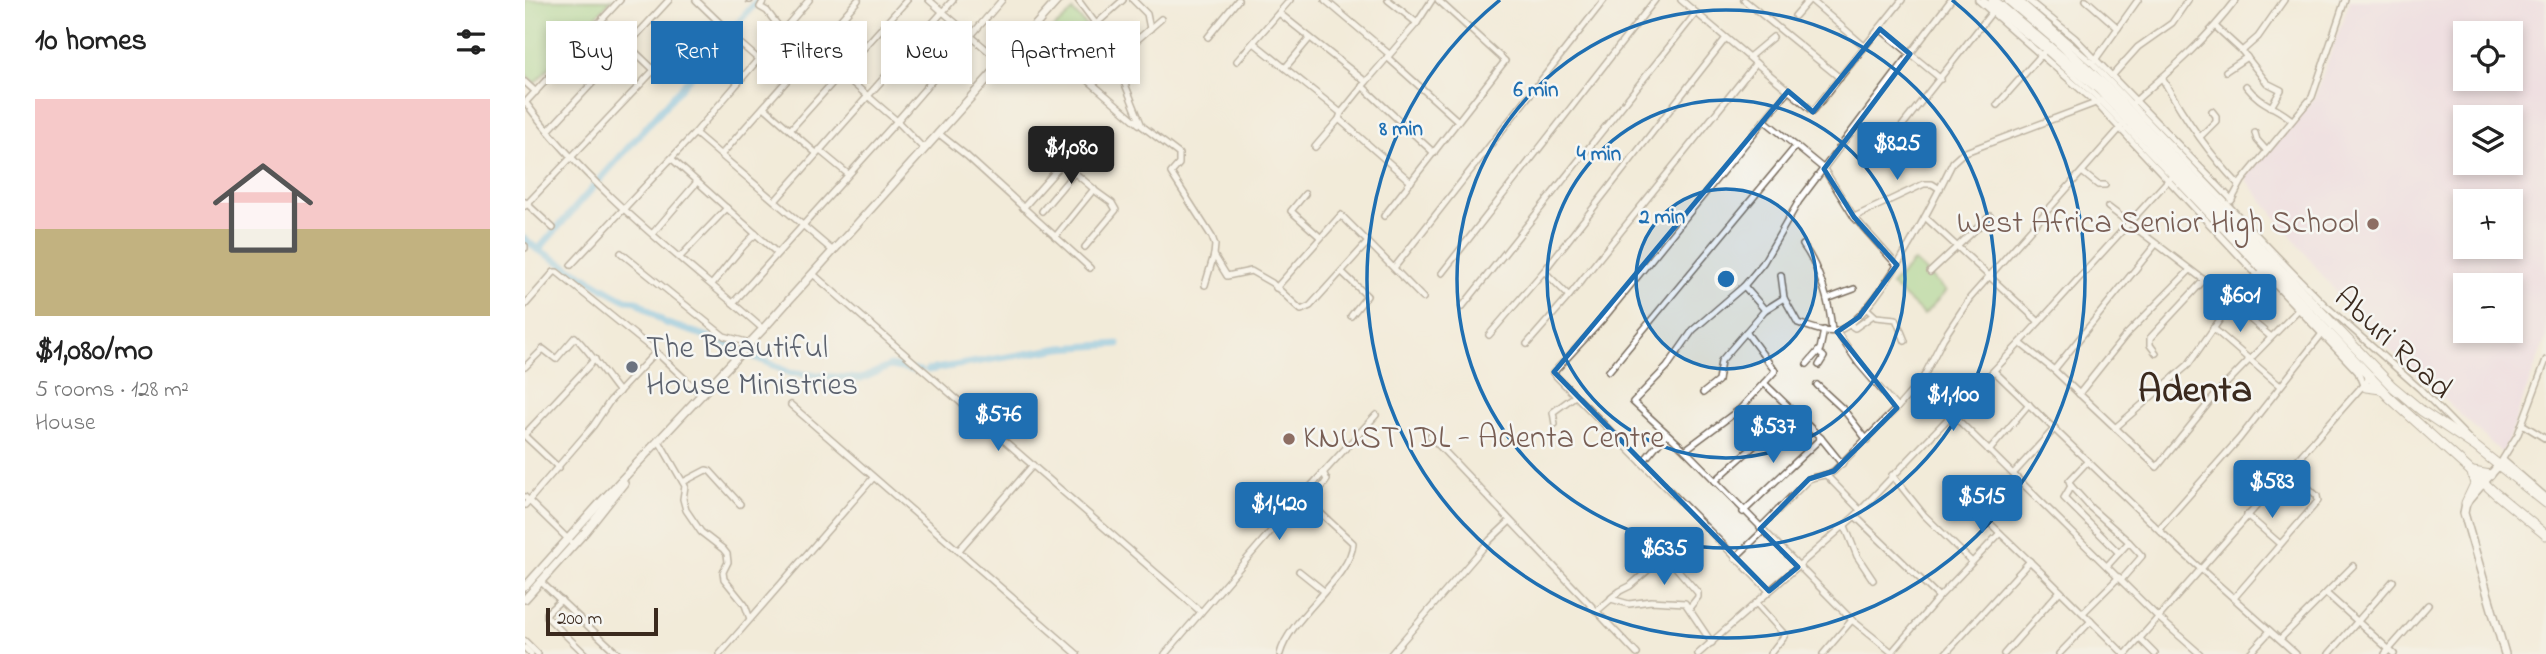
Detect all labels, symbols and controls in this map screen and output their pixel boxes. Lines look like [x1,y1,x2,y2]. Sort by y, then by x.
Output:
text: 10 homes [35,20,147,64]
chip: Buy [546,21,637,84]
chip: Rent [651,21,743,84]
chip: Filters [757,21,867,84]
chip: New [881,21,972,84]
chip: Apartment [986,21,1140,84]
map controls [2453,21,2523,343]
button: locate [2453,21,2523,91]
icon: filters [452,23,490,61]
text: 6 min [1514,76,1558,106]
button: layers [2453,105,2523,175]
text: 8 min [1378,115,1423,145]
pin: $825 [1856,122,1938,182]
pin: $1,080 [1014,127,1128,186]
text: $825 [1873,128,1921,161]
text: $1,080 [1044,132,1098,165]
text: 4 min [1577,140,1621,170]
icon: home [200,145,326,271]
button: + [2453,189,2523,259]
place label: West Africa Senior High School [1957,201,2359,248]
text: 2 min [1638,203,1685,233]
marker: West Africa Senior High School [2365,216,2381,232]
centre of rings [1714,267,1738,291]
button: − [2453,273,2523,343]
pin: $601 [2199,274,2281,334]
street label: Aburi Road [2322,276,2462,412]
text: $601 [2219,280,2261,313]
place label: The Beautiful House Ministries [646,326,858,410]
text: $1,080/mo [35,330,153,374]
marker: The Beautiful House Ministries [624,359,640,375]
district label: Adenta [2138,364,2252,420]
text: 5 rooms · 128 m² [35,374,189,407]
pin: $1,100 [1896,374,2010,433]
text: $1,100 [1927,379,1979,412]
pin: $576 [957,393,1039,453]
text: $576 [975,399,1021,432]
pin: $537 [1732,406,1814,465]
text: House [35,407,95,440]
text: $537 [1750,411,1796,444]
place label: KNUST IDL - Adenta Centre [1303,416,1665,463]
marker: KNUST IDL - Adenta Centre [1281,431,1297,447]
pin: $583 [2231,461,2313,520]
text: $583 [2249,466,2295,499]
pin: $515 [1941,476,2023,535]
text: $515 [1958,481,2006,514]
pin: $1,420 [1222,482,1336,542]
text: $1,420 [1251,488,1307,521]
pin: $635 [1623,528,1705,587]
text: $635 [1641,533,1687,566]
scale bar [546,605,658,637]
text: 200 m [557,606,602,633]

